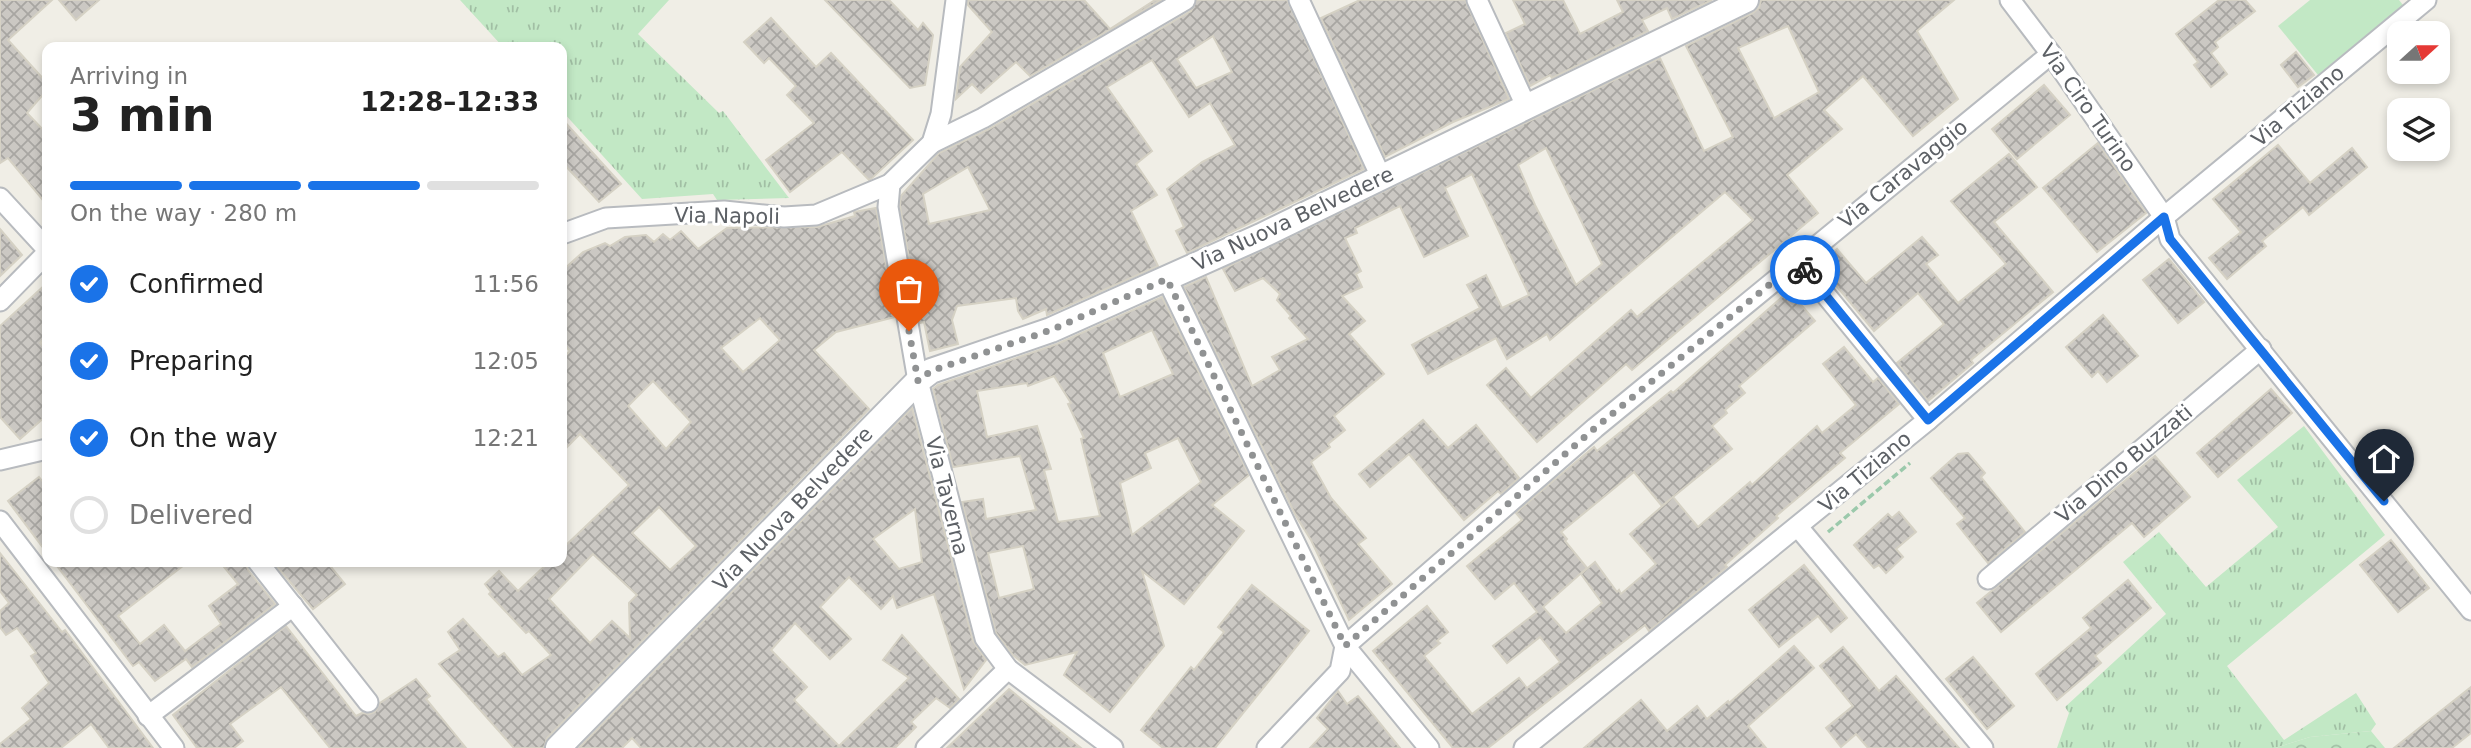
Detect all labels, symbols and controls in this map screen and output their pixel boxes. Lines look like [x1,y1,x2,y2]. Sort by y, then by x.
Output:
north arrow [2387,21,2450,84]
map controls [2387,21,2450,161]
street label: Via Ciro Turino [2035,39,2141,177]
street label: Via Tiziano [2247,60,2349,152]
text: Arriving in [70,63,188,89]
text: 12:28–12:33 [360,87,539,117]
text: 3 min [70,88,214,142]
button: layers [2387,98,2450,161]
street label: Via Caravaggio [1834,115,1972,233]
street label: Via Nuova Belvedere [1189,162,1397,276]
text: On the way · 280 m [70,200,297,226]
street label: Via Napoli [674,203,780,229]
courier [1770,235,1840,305]
icon: bike [1786,251,1824,289]
pin [879,259,939,331]
icon: check [70,265,108,303]
text: Confirmed [129,269,264,299]
icon: bag [890,270,928,308]
text: 11:56 [473,271,539,297]
icon: check [70,342,108,380]
text: Preparing [129,346,254,376]
text: 12:05 [473,348,539,374]
street label: Via Dino Buzzati [2051,400,2197,528]
icon: check [70,419,108,457]
street label: Via Nuova Belvedere [708,422,878,596]
text: On the way [129,423,278,453]
text: 12:21 [473,425,539,451]
street label: Via Tiziano [1814,426,1916,518]
pin [2354,429,2414,501]
street label: Via Taverna [921,434,973,558]
icon: home [2365,440,2403,478]
text: Delivered [129,500,253,530]

